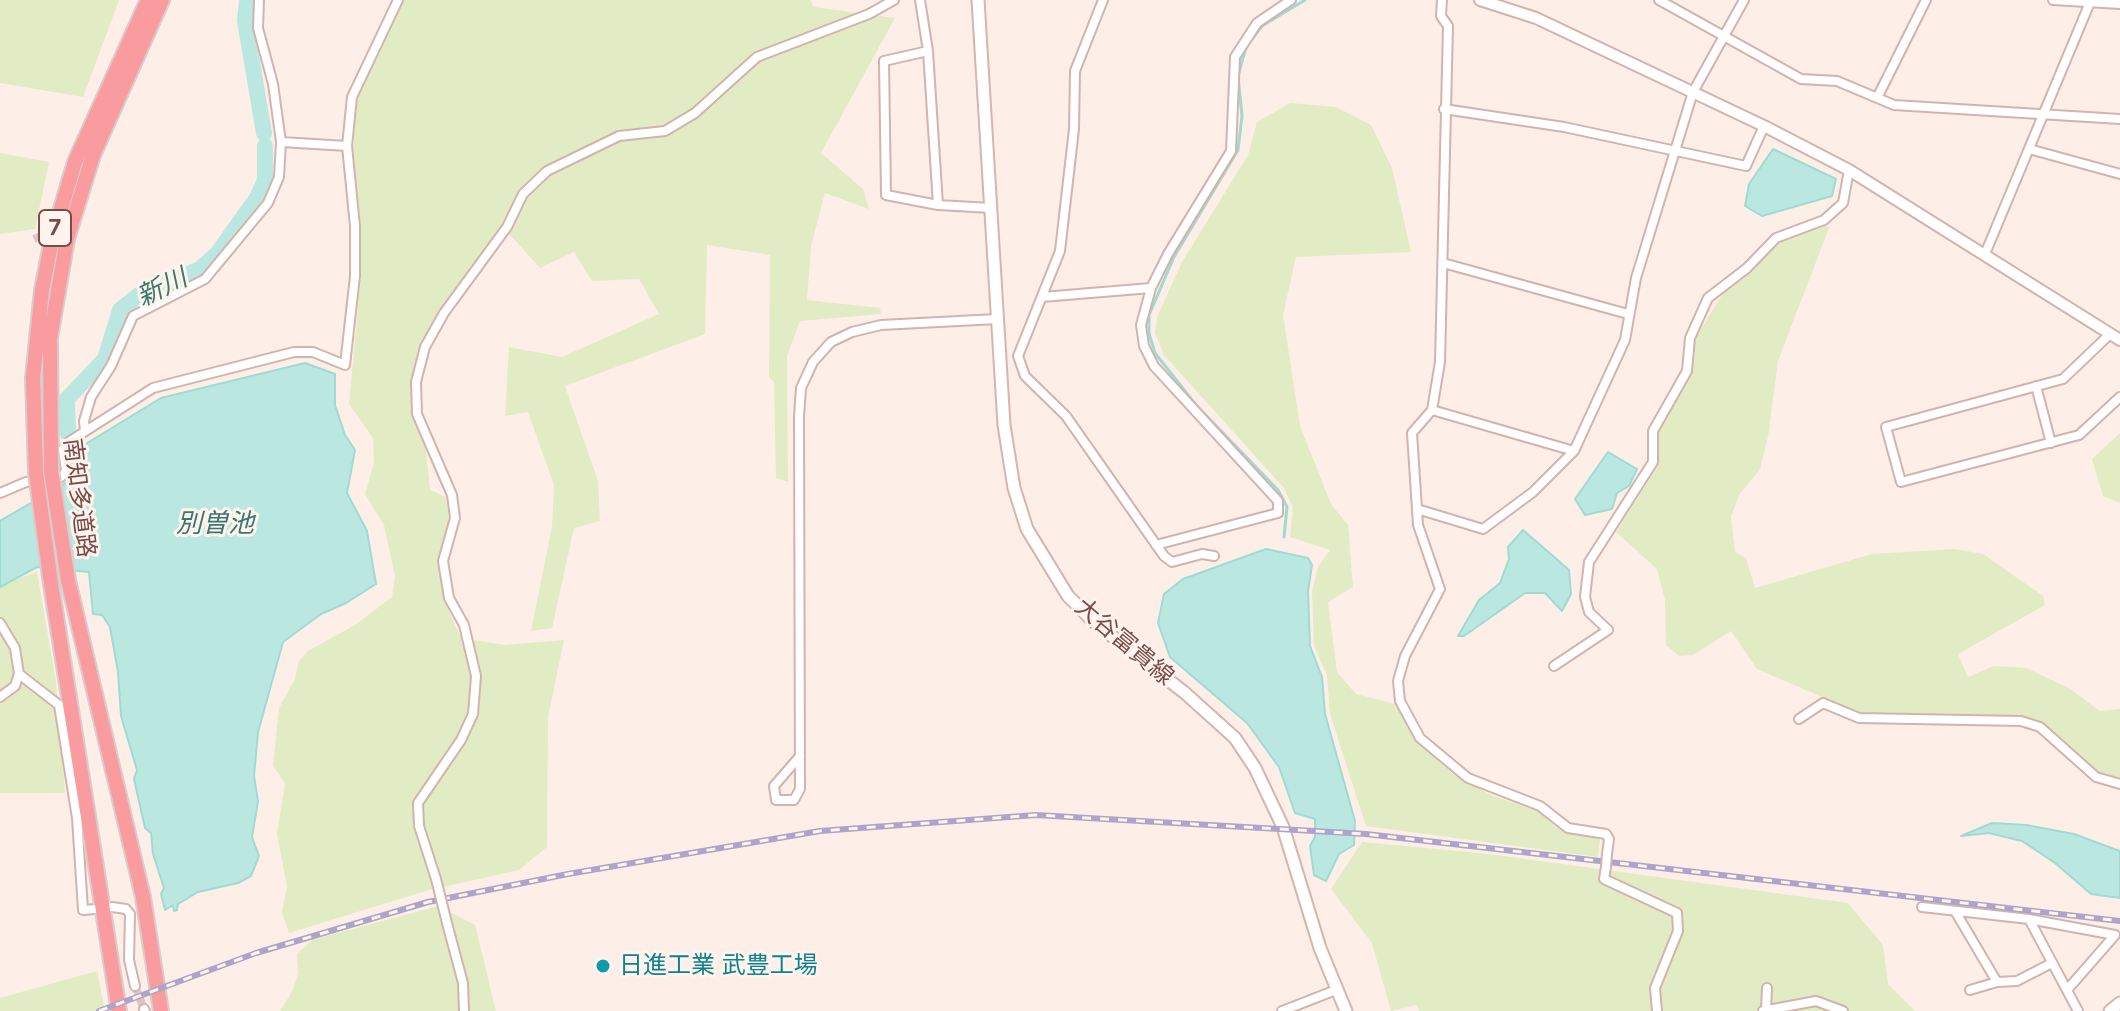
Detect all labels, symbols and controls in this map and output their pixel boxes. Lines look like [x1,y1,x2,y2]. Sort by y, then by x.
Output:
road number: 7 [39,210,71,246]
water label: 新川 [132,263,192,313]
street label: 南知多道路 [57,437,101,559]
water label: 別曽池 [176,508,254,540]
street label: 大谷富貴線 [1069,592,1179,692]
place label: 日進工業 武豊工場 [619,952,818,980]
marker: 日進工業 武豊工場 [594,957,612,975]

